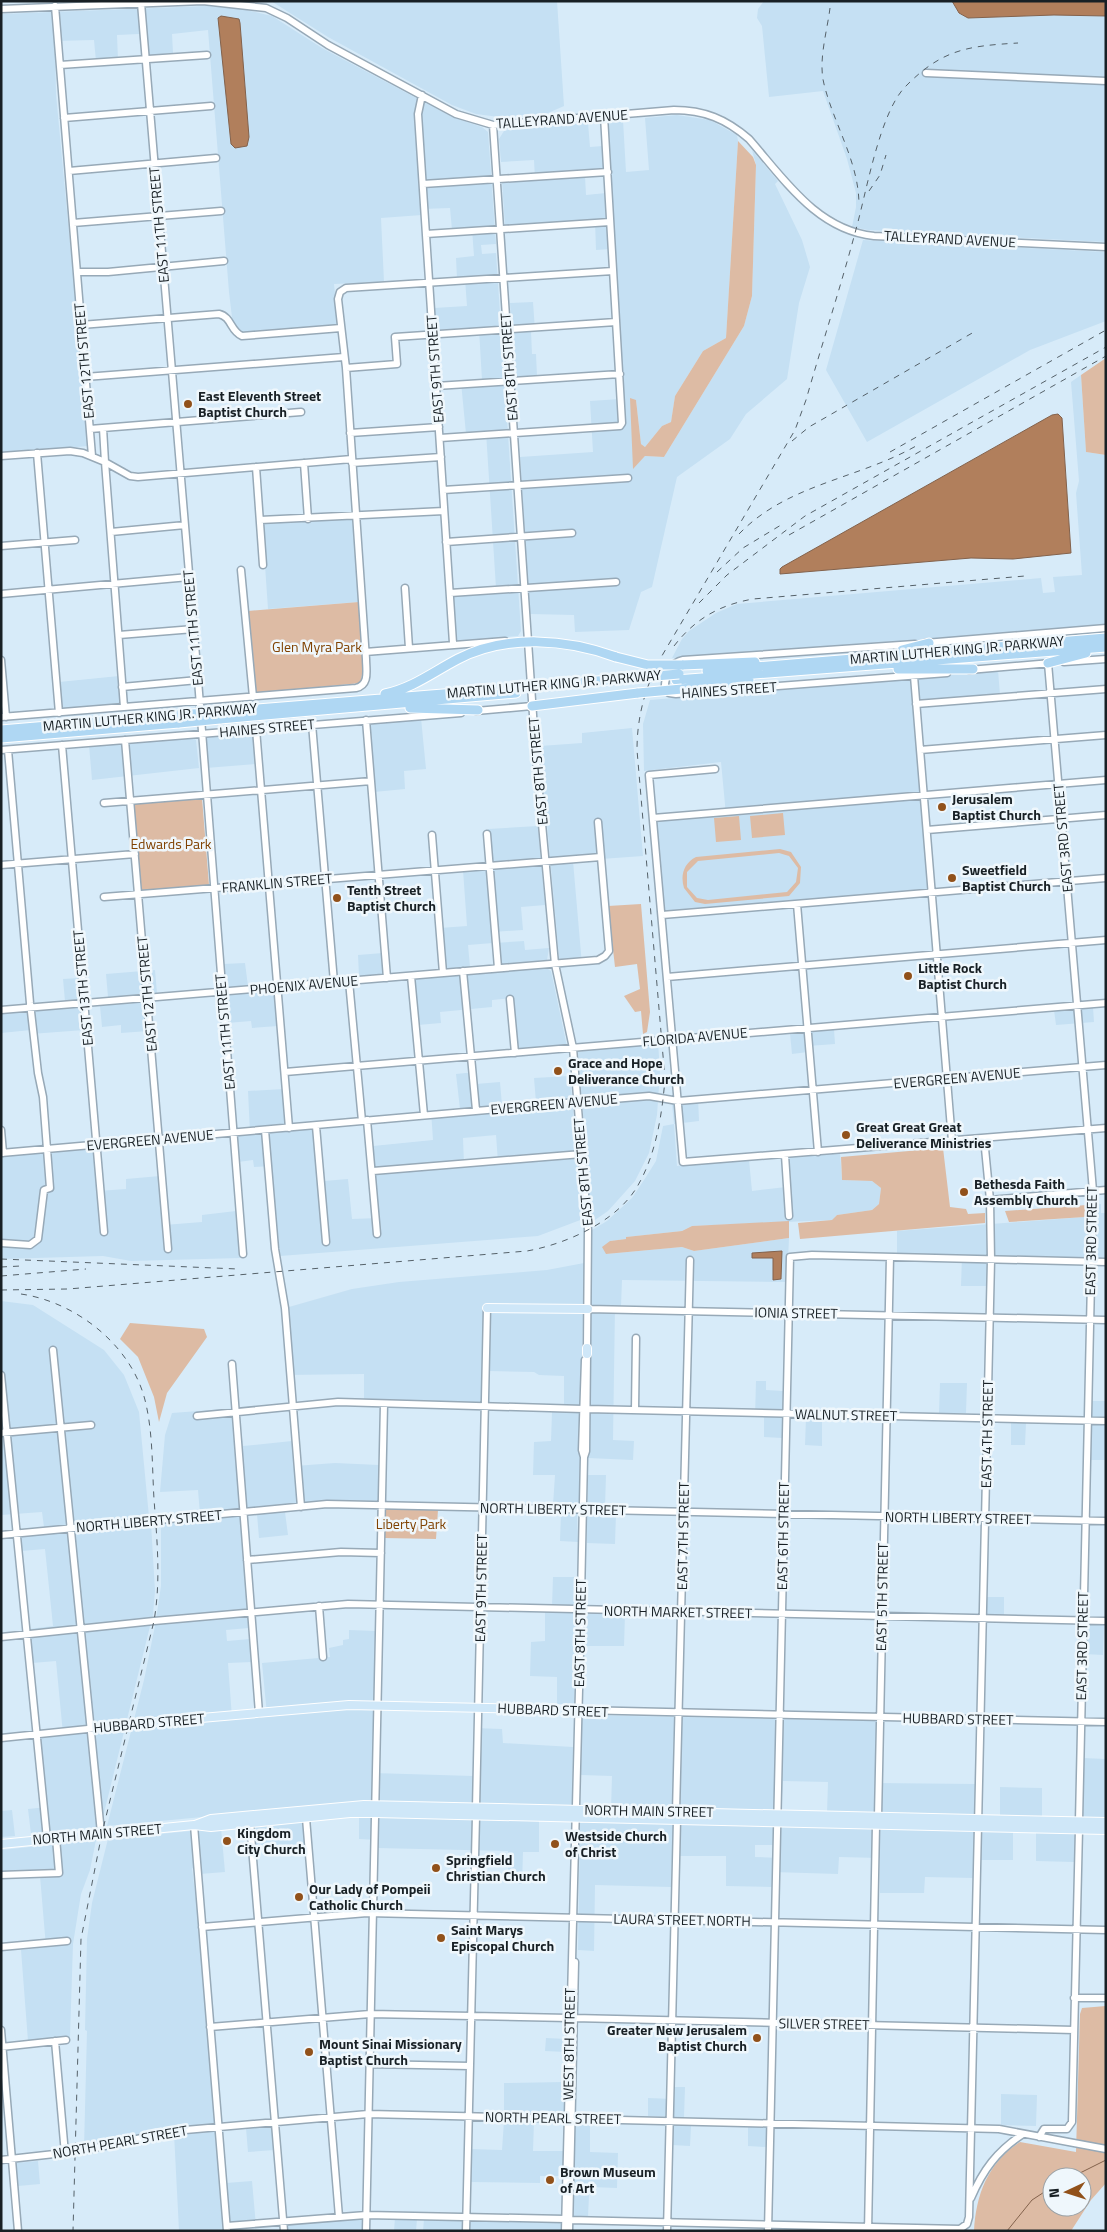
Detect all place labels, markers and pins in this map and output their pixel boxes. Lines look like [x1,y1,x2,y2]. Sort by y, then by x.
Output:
place label: East Eleventh Street Baptist Church [198,385,321,422]
marker: East Eleventh Street Baptist Church [182,398,194,410]
place label: Jerusalem Baptist Church [952,788,1041,825]
marker: Jerusalem Baptist Church [936,801,948,813]
place label: Sweetfield Baptist Church [962,859,1051,896]
marker: Sweetfield Baptist Church [946,872,958,884]
place label: Tenth Street Baptist Church [347,879,436,916]
marker: Tenth Street Baptist Church [331,892,343,904]
place label: Little Rock Baptist Church [918,957,1007,994]
marker: Little Rock Baptist Church [902,970,914,982]
place label: Grace and Hope Deliverance Church [568,1052,684,1089]
marker: Grace and Hope Deliverance Church [552,1065,564,1077]
place label: Great Great Great Deliverance Ministries [856,1116,992,1153]
marker: Great Great Great Deliverance Ministries [840,1129,852,1141]
place label: Bethesda Faith Assembly Church [974,1173,1078,1210]
marker: Bethesda Faith Assembly Church [958,1186,970,1198]
place label: Kingdom City Church [237,1822,306,1859]
place label: Westside Church of Christ [565,1825,667,1862]
marker: Kingdom City Church [221,1835,233,1847]
marker: Westside Church of Christ [549,1838,561,1850]
place label: Springfield Christian Church [446,1849,546,1886]
marker: Springfield Christian Church [430,1862,442,1874]
place label: Our Lady of Pompeii Catholic Church [309,1878,431,1915]
marker: Our Lady of Pompeii Catholic Church [293,1891,305,1903]
place label: Saint Marys Episcopal Church [451,1919,554,1956]
marker: Saint Marys Episcopal Church [435,1932,447,1944]
place label: Greater New Jerusalem Baptist Church [607,2019,747,2056]
marker: Greater New Jerusalem Baptist Church [751,2032,763,2044]
place label: Mount Sinai Missionary Baptist Church [319,2033,462,2070]
marker: Mount Sinai Missionary Baptist Church [303,2046,315,2058]
place label: Brown Museum of Art [560,2161,656,2198]
marker: Brown Museum of Art [544,2174,556,2186]

